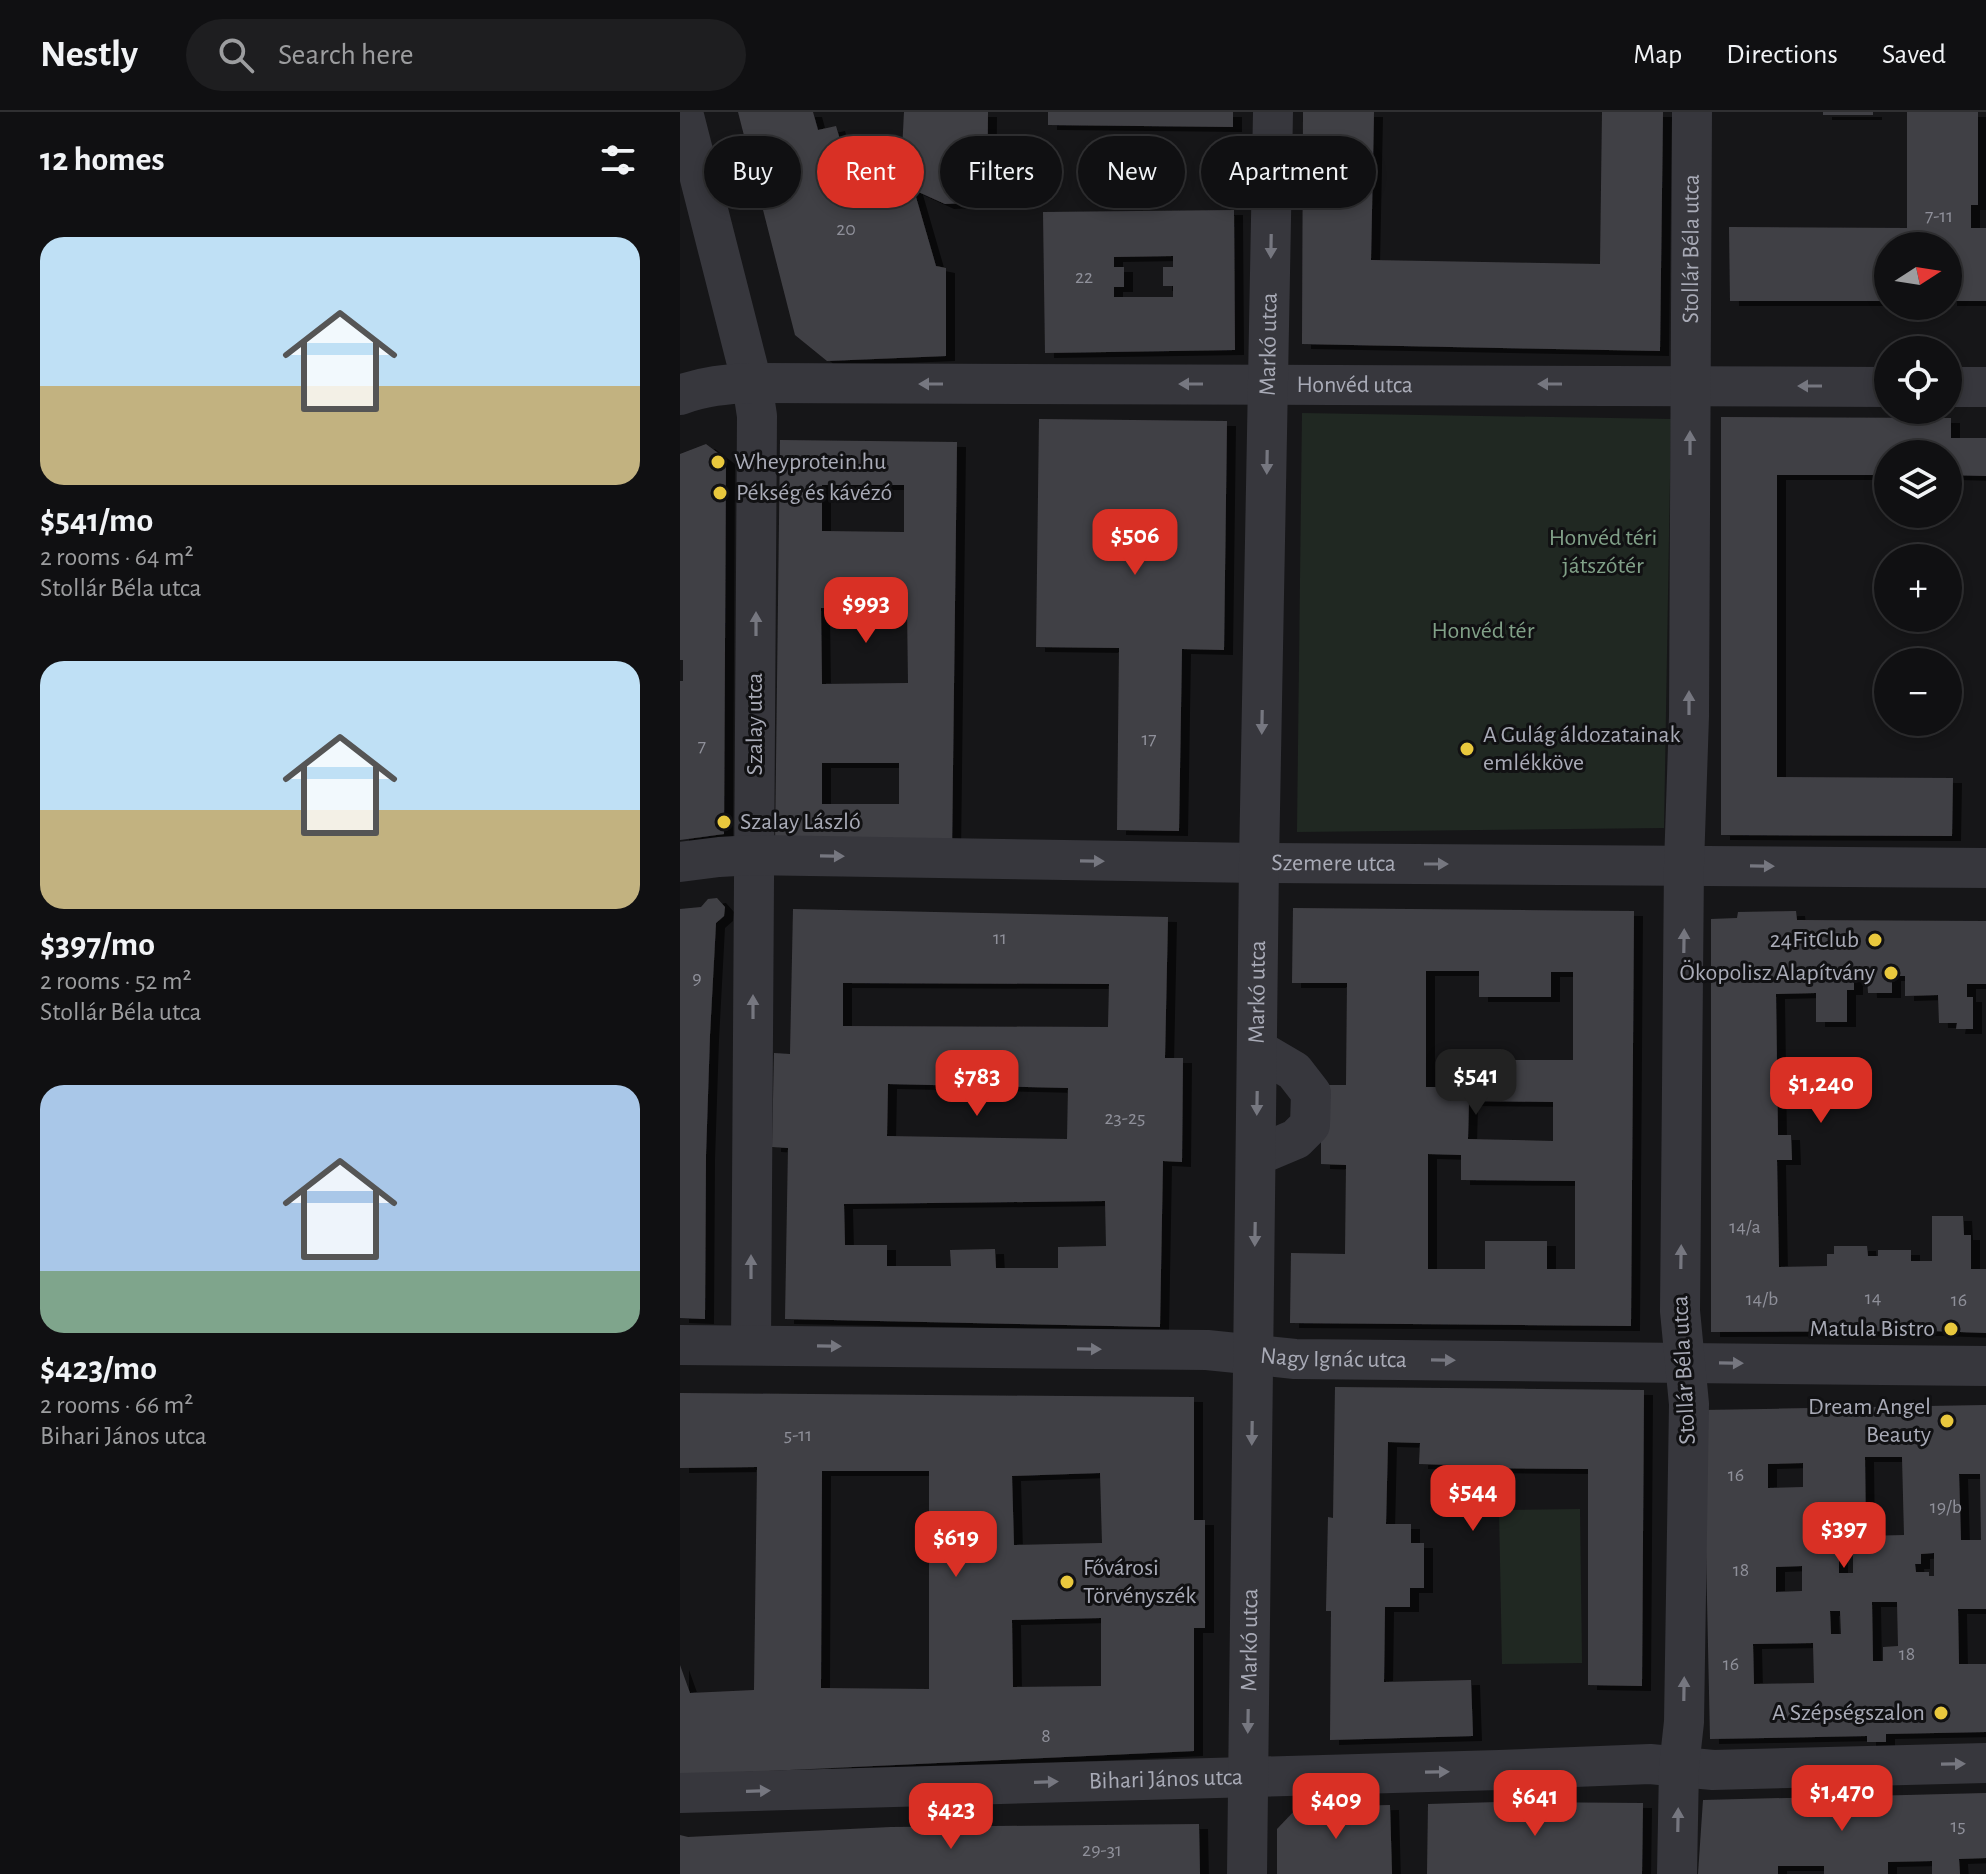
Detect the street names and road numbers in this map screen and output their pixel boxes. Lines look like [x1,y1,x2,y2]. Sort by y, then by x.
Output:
street label: Stollár Béla utca [1679,174,1704,324]
street label: Markó utca [1256,292,1282,396]
street label: Honvéd utca [1296,373,1413,397]
street label: Szalay utca [743,673,767,775]
street label: Szemere utca [1271,851,1396,876]
street label: Markó utca [1245,940,1270,1044]
street label: Stollár Béla utca [1668,1295,1700,1445]
street label: Nagy Ignác utca [1259,1344,1407,1372]
street label: Markó utca [1237,1588,1262,1692]
street label: Bihari János utca [1088,1765,1243,1794]

